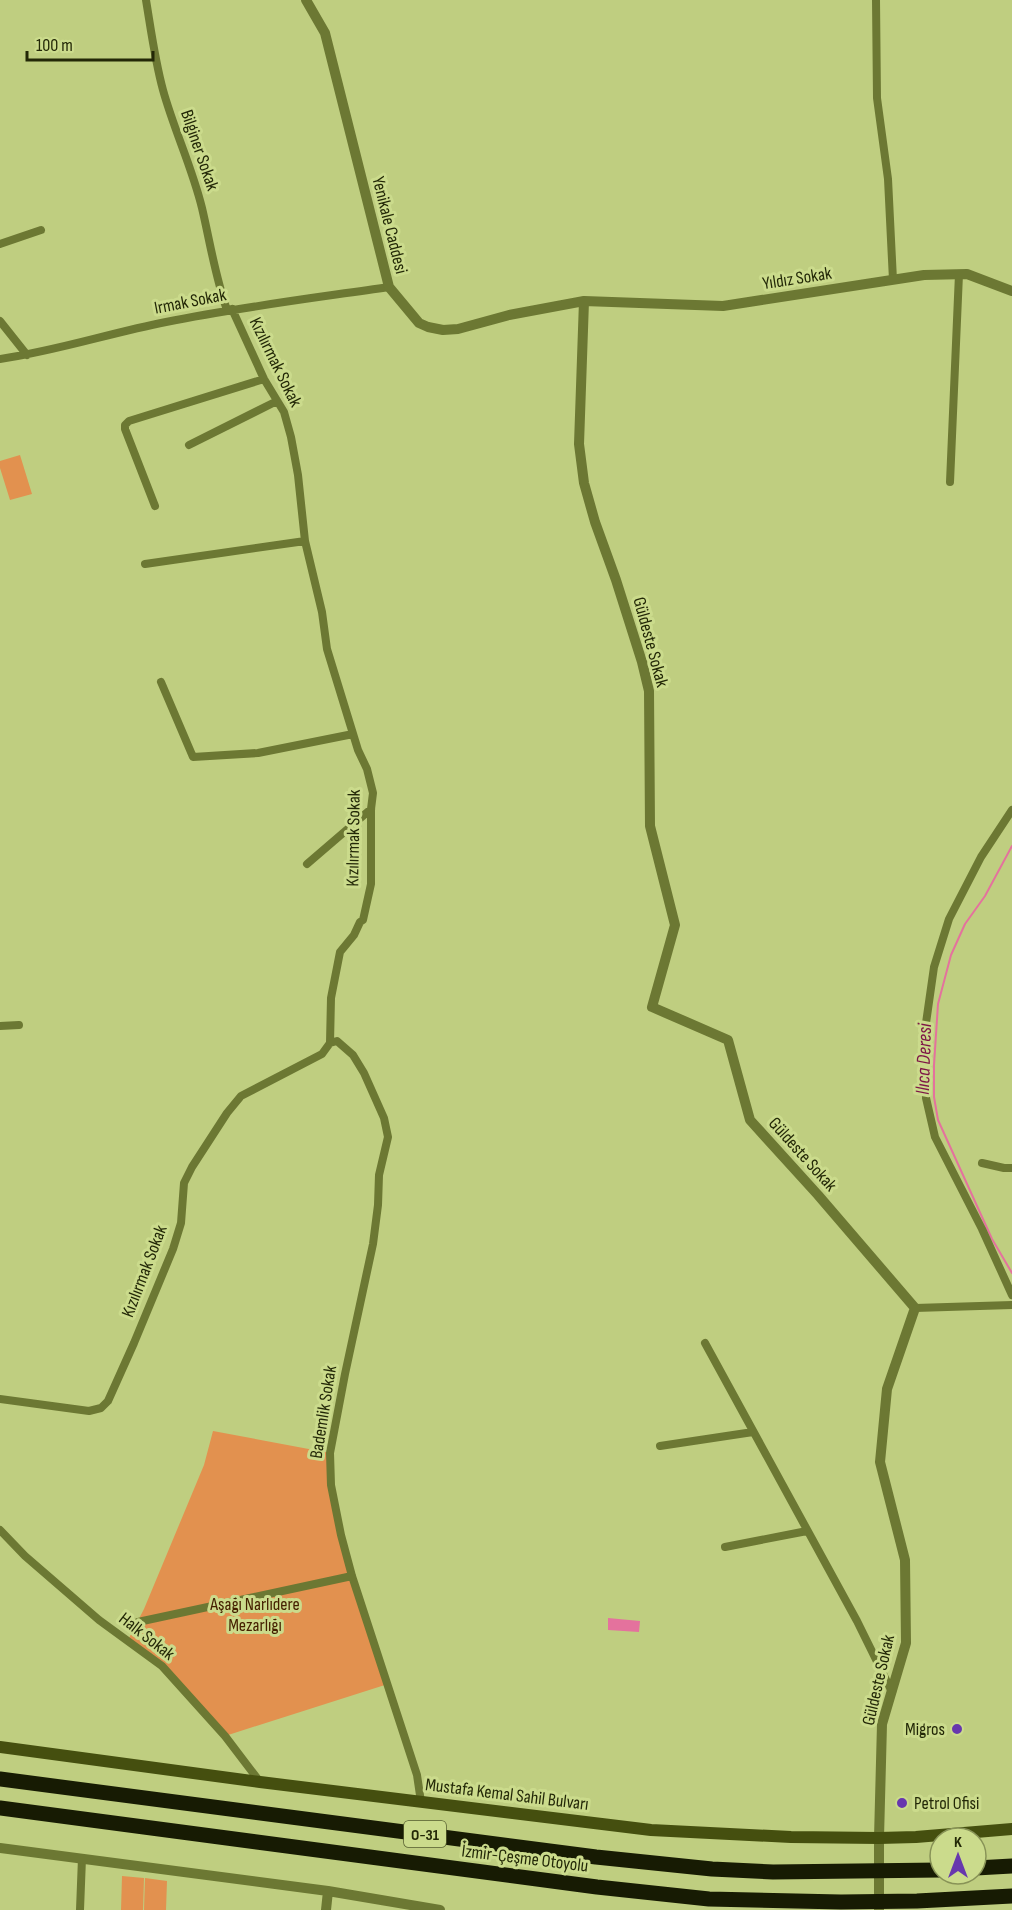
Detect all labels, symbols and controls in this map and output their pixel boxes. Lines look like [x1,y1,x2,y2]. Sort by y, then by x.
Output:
scale bar [27,24,153,62]
text: 100 m [36,35,73,56]
street label: Bilginer Sokak [176,107,223,193]
street label: Yenikale Caddesi [367,174,412,276]
street label: Yıldız Sokak [761,263,833,294]
street label: Irmak Sokak [152,284,228,319]
street label: Kızılırmak Sokak [245,314,306,411]
street label: Güldeste Sokak [628,595,673,690]
street label: Kızılırmak Sokak [342,789,365,887]
water label: Ilıca Deresi [911,1022,937,1095]
street label: Güldeste Sokak [764,1113,841,1196]
street label: Kızılırmak Sokak [117,1222,172,1320]
street label: Bademlik Sokak [306,1364,341,1460]
park label: Aşağı Narlıdere Mezarlığı [209,1594,300,1636]
street label: Halk Sokak [115,1608,179,1665]
street label: Güldeste Sokak [858,1633,899,1727]
place label: Migros [905,1719,945,1740]
marker: Migros [950,1722,964,1736]
street label: Mustafa Kemal Sahil Bulvarı [424,1774,590,1815]
place label: Petrol Ofisi [914,1793,979,1814]
marker: Petrol Ofisi [895,1796,909,1810]
road number: O-31 [404,1821,446,1847]
north arrow [928,1826,988,1886]
text: K [954,1833,962,1852]
street label: İzmir-Çeşme Otoyolu [460,1840,589,1877]

